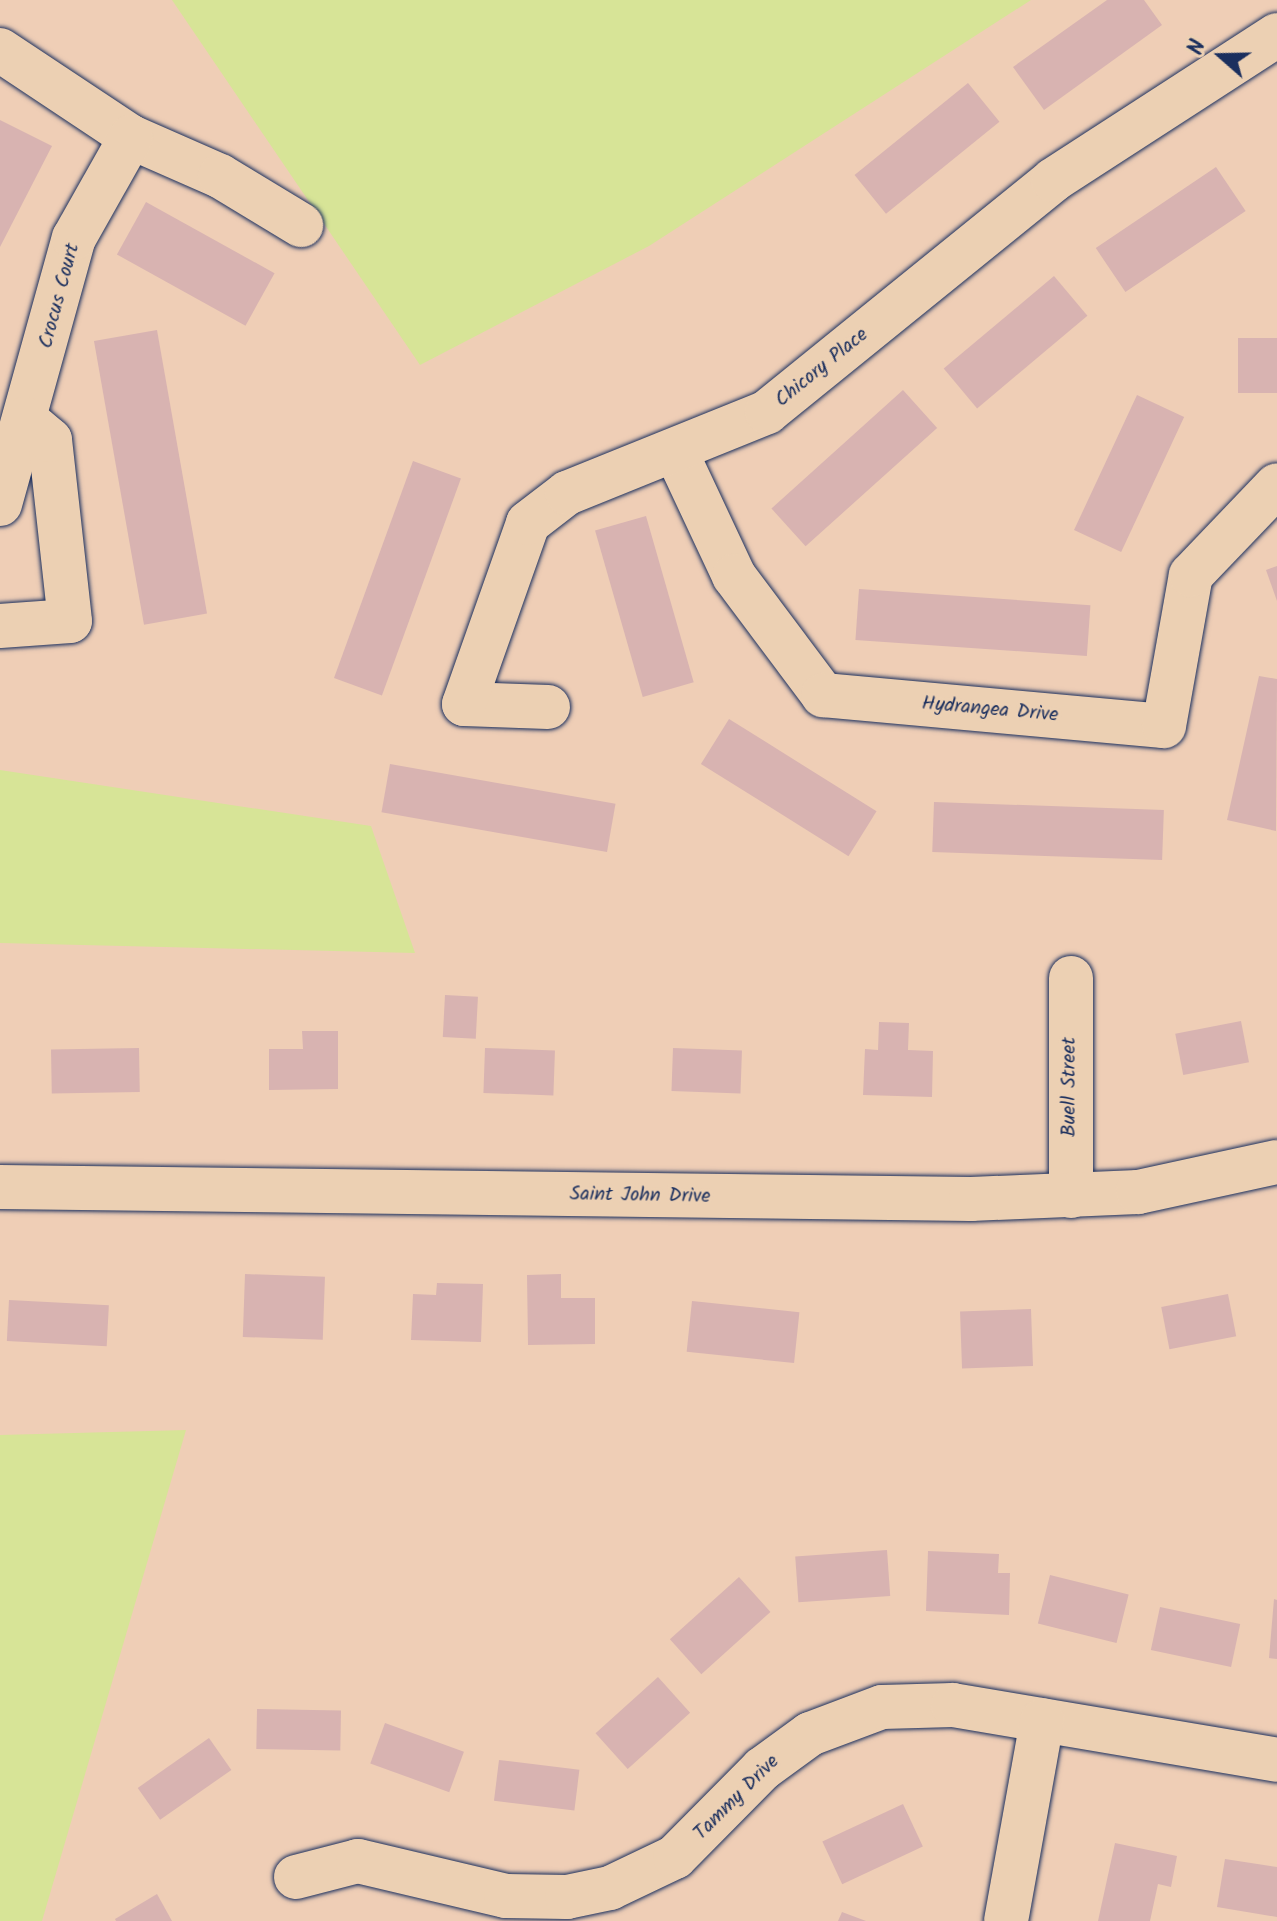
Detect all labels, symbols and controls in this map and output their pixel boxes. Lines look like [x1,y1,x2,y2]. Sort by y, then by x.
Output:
north arrow [1181,16,1261,96]
text: N [1179,35,1217,60]
street label: Crocus Court [34,241,86,351]
street label: Chicory Place [771,323,873,413]
street label: Hydrangea Drive [921,692,1059,728]
street label: Buell Street [1058,1037,1082,1137]
street label: Saint John Drive [569,1183,711,1209]
street label: Tammy Drive [689,1750,785,1846]

